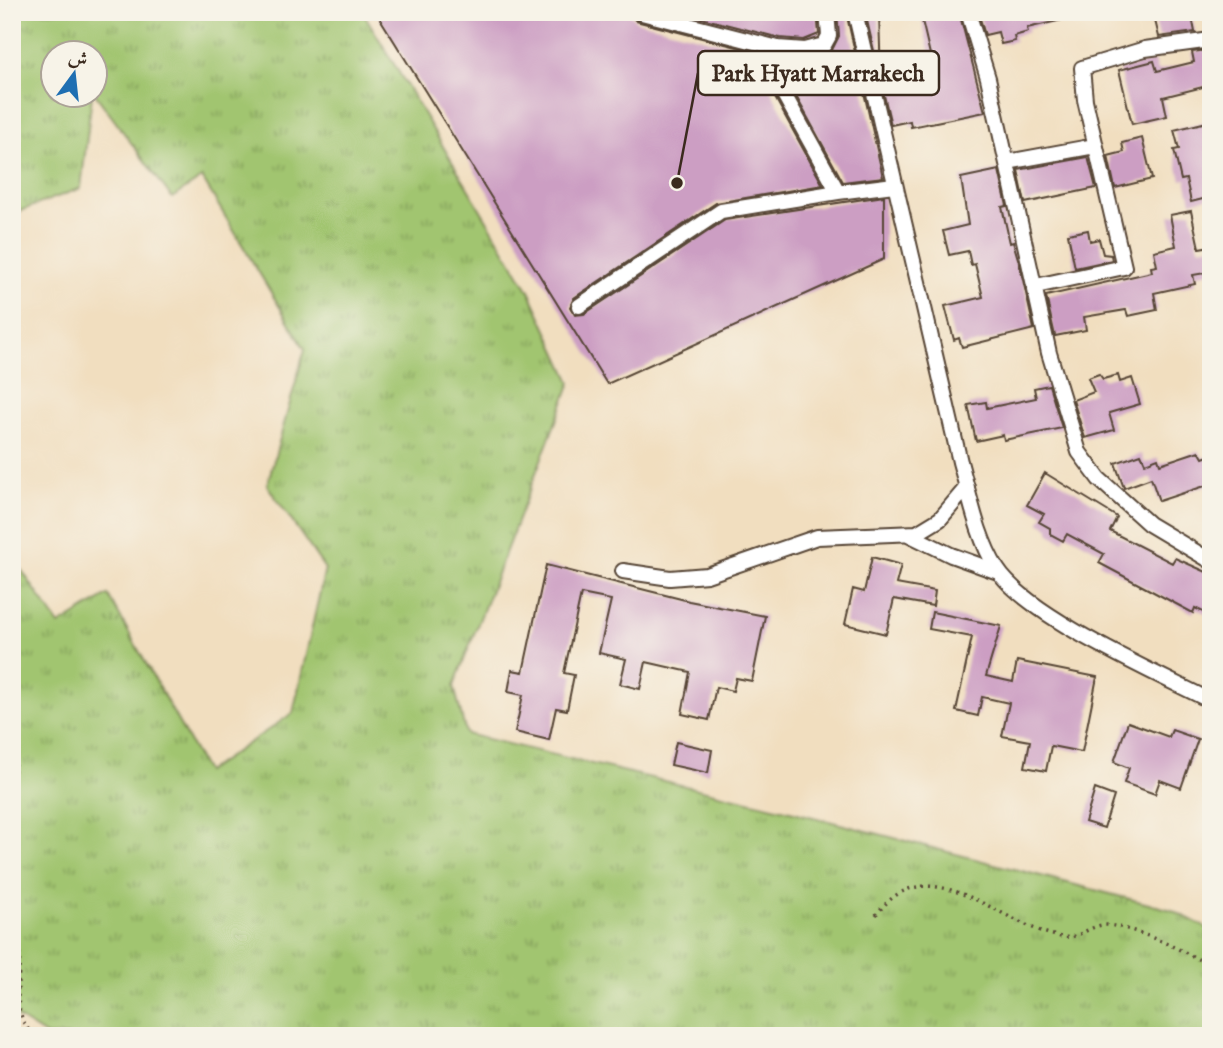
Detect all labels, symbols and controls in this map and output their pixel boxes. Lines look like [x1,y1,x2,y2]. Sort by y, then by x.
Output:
north arrow [38,38,108,108]
text: ش [66,45,90,74]
callout: Park Hyatt Marrakech [698,51,939,95]
text: Park Hyatt Marrakech [711,60,925,89]

